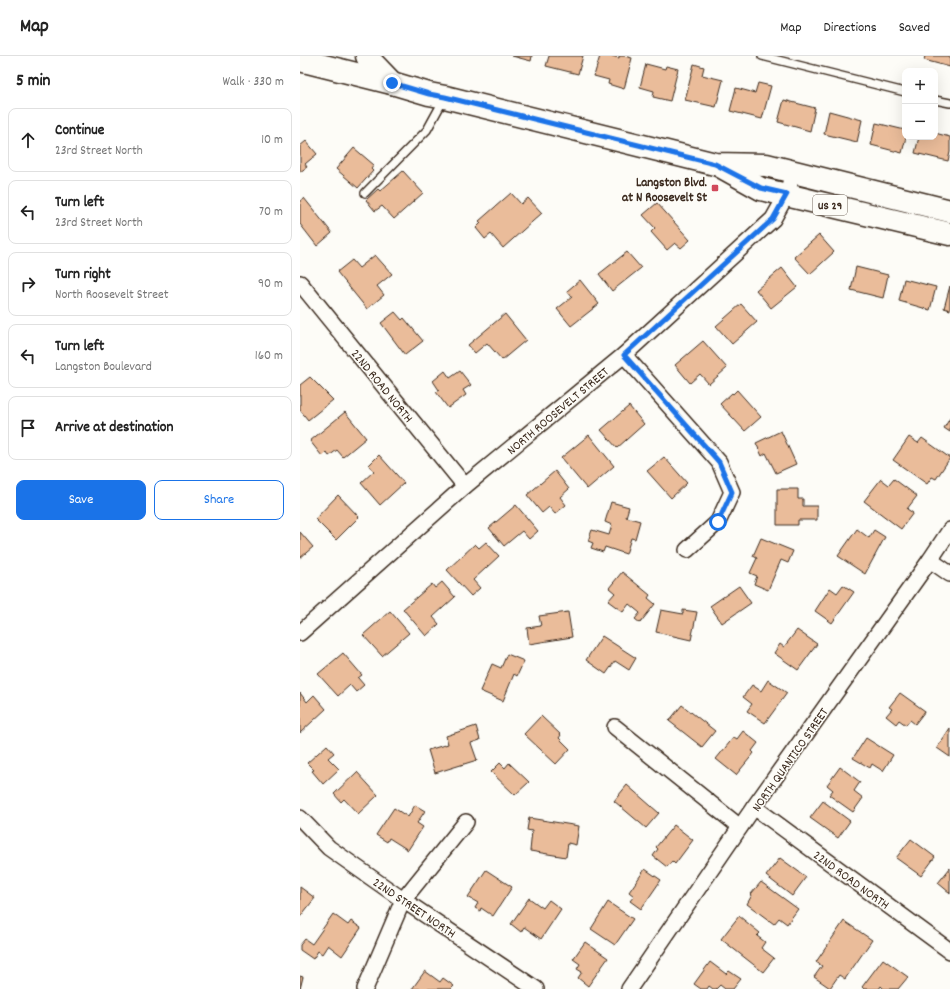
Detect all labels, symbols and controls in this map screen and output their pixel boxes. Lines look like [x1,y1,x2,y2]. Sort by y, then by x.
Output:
text: Map [20,14,49,41]
text: Map [780,18,802,38]
text: Directions [824,18,877,38]
text: Saved [899,18,930,38]
map controls [902,68,938,140]
button: + [902,68,938,104]
text: 5 min [16,70,50,94]
text: Walk · 330 m [223,73,284,92]
route end [383,74,401,92]
button: − [902,104,938,140]
text: Continue [55,120,104,142]
icon: ahead [17,129,39,151]
text: 10 m [261,131,283,150]
text: 23rd Street North [55,142,143,161]
place label: Langston Blvd. at N Roosevelt St [622,174,707,208]
marker: Langston Blvd. at N Roosevelt St [710,183,720,193]
text: Turn left [55,192,104,214]
road number: US 29 [813,195,847,215]
icon: left [17,201,39,223]
text: 70 m [259,203,283,222]
text: 23rd Street North [55,214,143,233]
text: Turn right [55,264,111,286]
icon: right [17,273,39,295]
text: 90 m [258,275,283,294]
text: North Roosevelt Street [55,286,168,305]
text: Turn left [55,336,104,358]
icon: left [17,345,39,367]
street label: 22ND ROAD NORTH [345,346,417,428]
text: 160 m [255,347,283,366]
text: Langston Boulevard [55,358,152,377]
street label: NORTH ROOSEVELT STREET [504,364,614,460]
icon: arrive [17,417,39,439]
text: Arrive at destination [55,417,173,439]
button: Save [16,480,146,520]
button: Share [154,480,284,520]
route start [709,513,727,531]
street label: NORTH QUANTICO STREET [748,705,834,816]
street label: 22ND ROAD NORTH [808,847,893,915]
street label: 22ND STREET NORTH [368,874,459,944]

